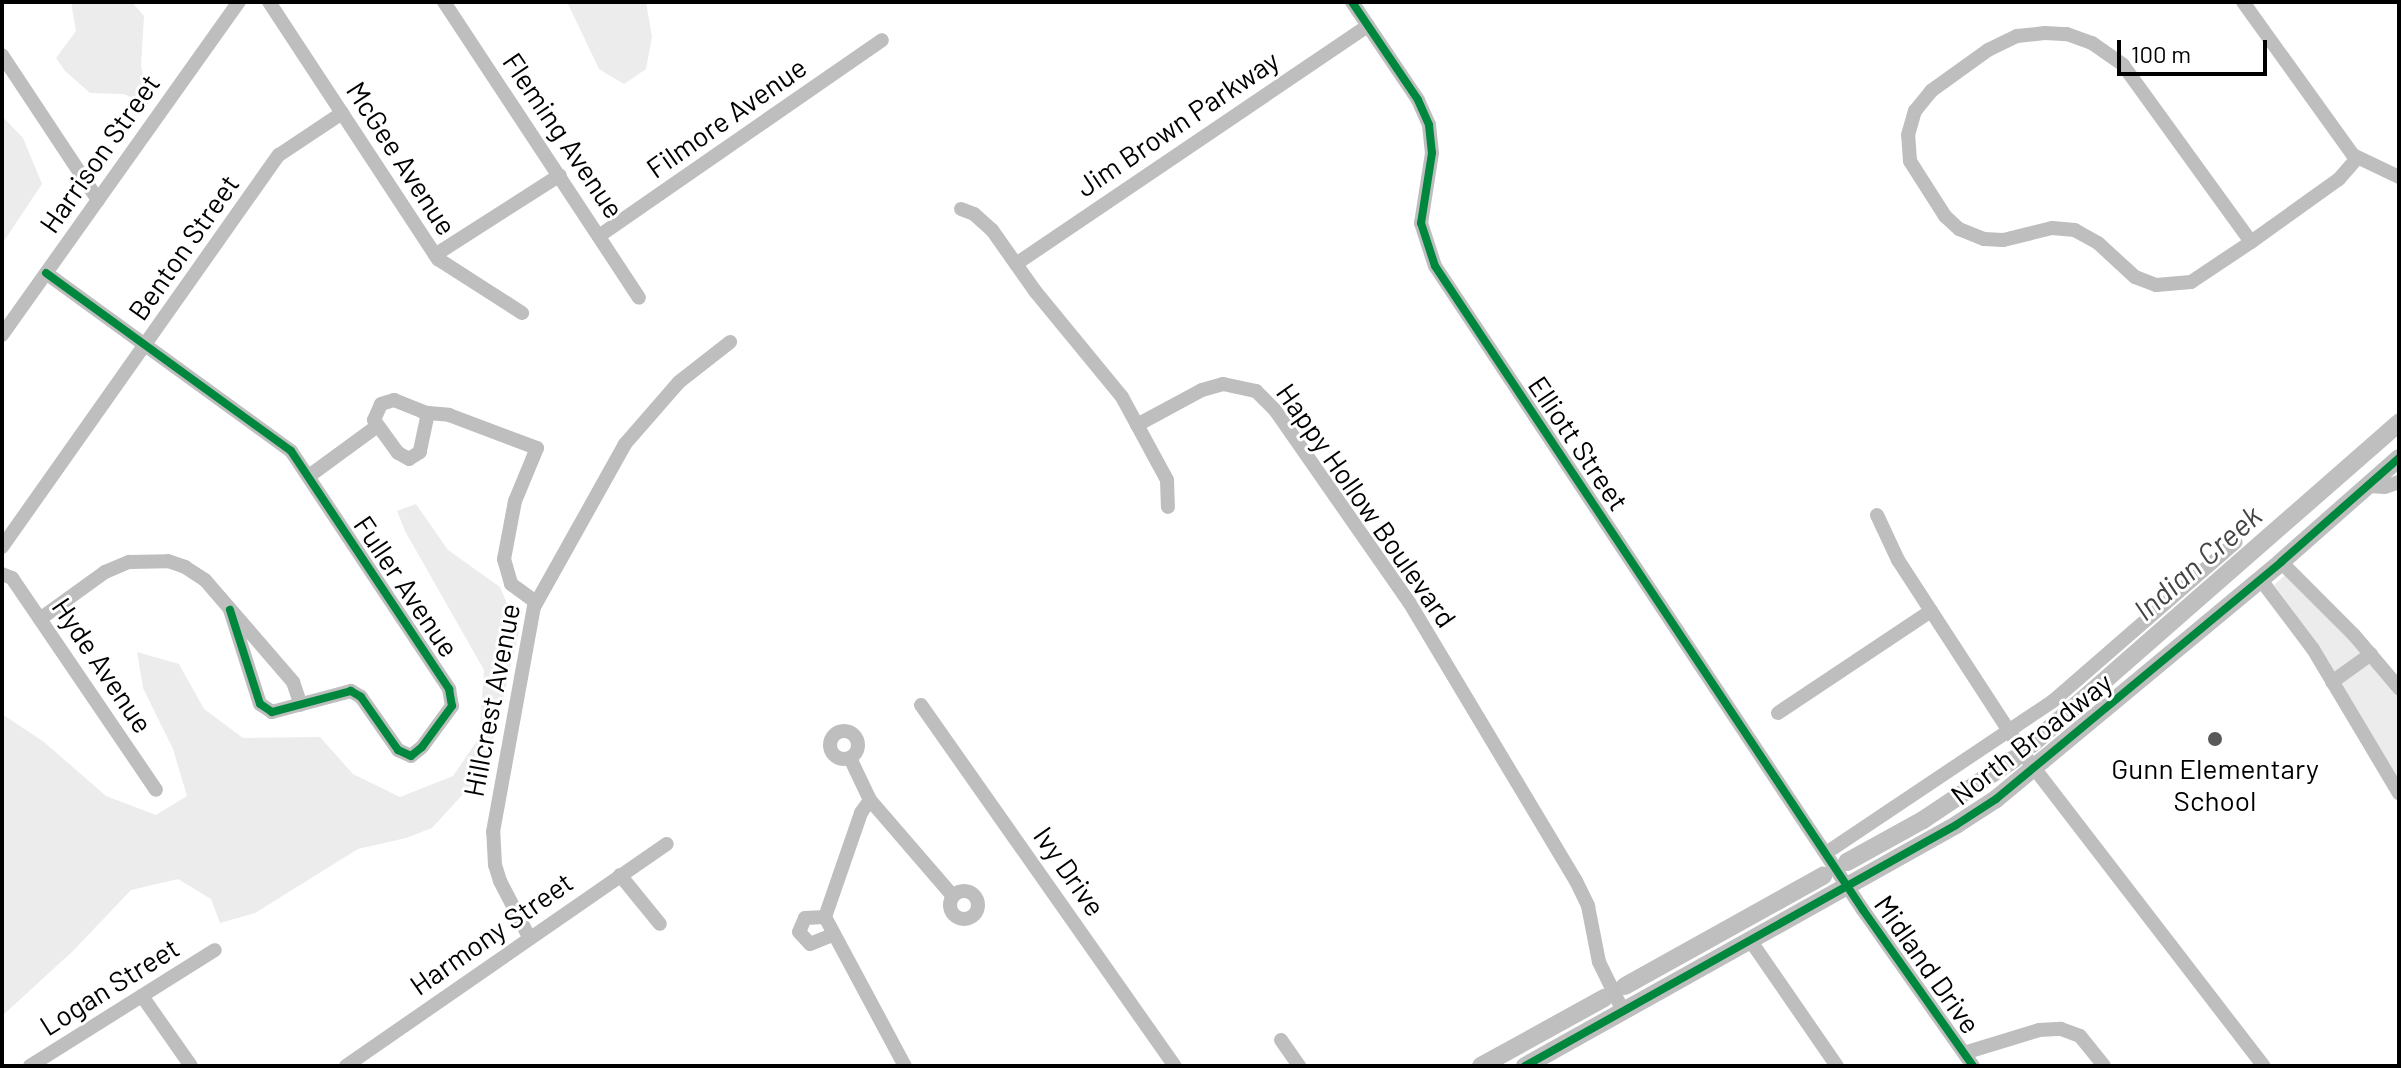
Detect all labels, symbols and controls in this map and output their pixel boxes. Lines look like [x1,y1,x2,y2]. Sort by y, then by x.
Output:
scale bar [2121,24,2271,74]
text: 100 m [2131,39,2191,68]
street label: Jim Brown Parkway [1069,43,1285,203]
street label: Fleming Avenue [496,46,632,224]
street label: Filmore Avenue [640,50,812,184]
street label: Harrison Street [32,67,166,239]
street label: McGee Avenue [340,75,464,241]
street label: Benton Street [121,168,245,326]
street label: Elliott Street [1522,370,1636,516]
street label: Happy Hollow Boulevard [1270,377,1464,633]
water label: Indian Creek [2126,497,2268,627]
street label: Fuller Avenue [347,509,467,663]
street label: Hyde Avenue [46,591,160,739]
street label: Hillcrest Avenue [456,601,526,799]
street label: North Broadway [1944,665,2118,811]
marker: Gunn Elementary School [2206,730,2224,748]
place label: Gunn Elementary School [2111,751,2319,817]
street label: Ivy Drive [1027,820,1113,922]
street label: Harmony Street [403,865,579,1001]
street label: Midland Drive [1868,888,1988,1040]
street label: Logan Street [33,930,185,1042]

